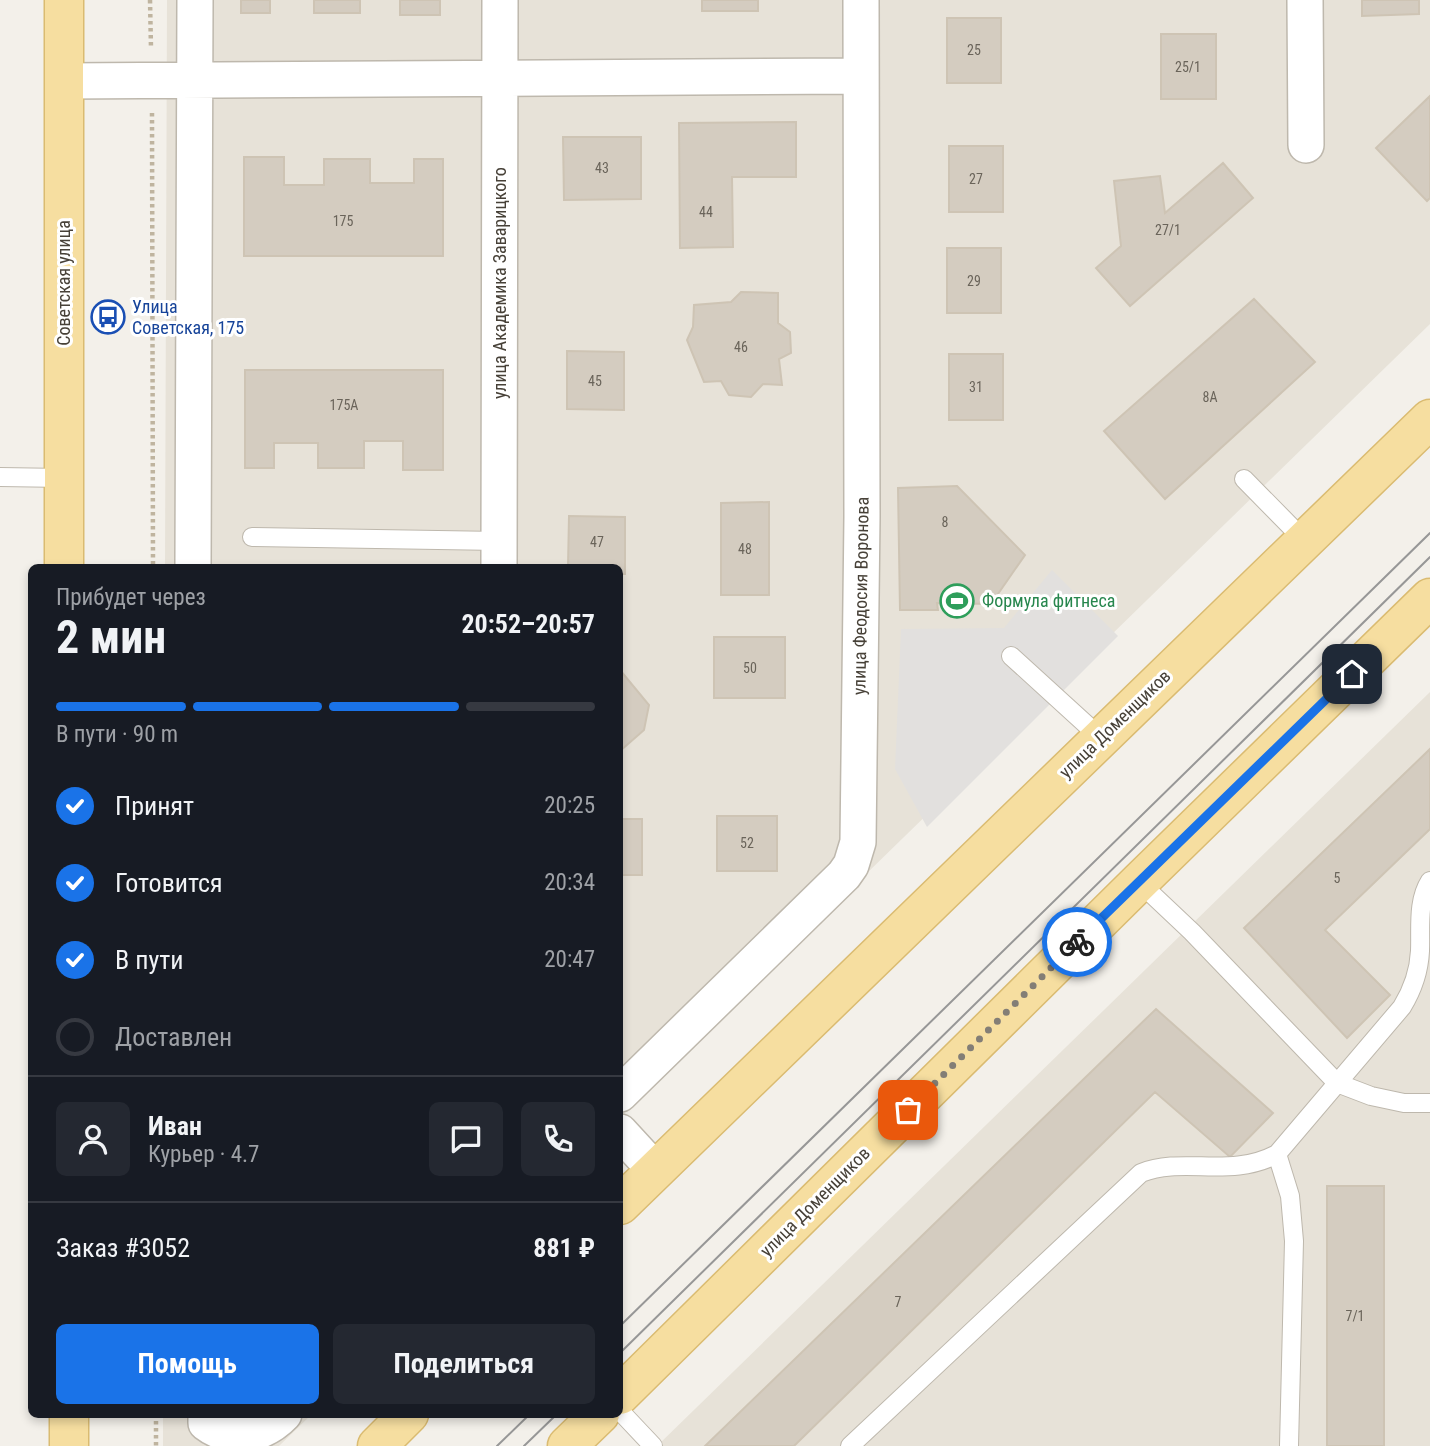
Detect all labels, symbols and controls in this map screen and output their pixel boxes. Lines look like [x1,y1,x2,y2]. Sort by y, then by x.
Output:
house number: 25 [967,42,981,58]
house number: 25/1 [1175,59,1201,75]
house number: 43 [595,160,609,176]
street label: улица Академика Заварицкого [489,167,510,399]
house number: 27 [969,171,983,187]
house number: 44 [699,204,713,220]
house number: 175 [333,213,353,229]
street label: Советская улица [53,220,74,346]
house number: 27/1 [1155,222,1181,238]
house number: 29 [967,273,981,289]
place label: Улица Советская, 175 [132,296,244,338]
bus stop icon: Улица Советская, 175 [89,298,127,336]
house number: 46 [734,339,748,355]
house number: 45 [588,373,602,389]
house number: 31 [969,379,983,395]
house number: 8А [1203,389,1217,405]
house number: 175А [330,397,358,413]
street label: улица Феодосия Воронова [848,497,873,695]
house number: 8 [942,514,949,530]
house number: 47 [590,534,604,550]
house number: 48 [738,541,752,557]
sports icon: Формула фитнеса [938,582,976,620]
text: Прибудет через [56,584,206,611]
place label: Формула фитнеса [982,590,1115,611]
text: 20:52–20:57 [461,609,595,639]
text: 2 мин [56,610,166,664]
pin [1322,644,1382,704]
icon: home [1333,655,1371,693]
house number: 50 [743,660,757,676]
street label: улица Доменщиков [1055,665,1175,782]
text: В пути · 90 m [56,721,178,748]
icon: check [56,787,94,825]
text: Принят [115,791,194,821]
text: 20:25 [544,792,595,819]
house number: 52 [740,835,754,851]
icon: check [56,864,94,902]
text: Готовится [115,868,223,898]
text: 20:34 [544,869,595,896]
house number: 5 [1334,870,1341,886]
courier [1042,907,1112,977]
icon: bike [1058,923,1096,961]
icon: check [56,941,94,979]
text: В пути [115,945,184,975]
text: 20:47 [544,946,595,973]
text: Доставлен [115,1022,232,1052]
pin [878,1080,938,1140]
icon: bag [889,1091,927,1129]
button: person [56,1102,130,1176]
button: chat [429,1102,503,1176]
button: phone [521,1102,595,1176]
text: Иван [148,1111,202,1141]
text: Курьер · 4.7 [148,1141,259,1168]
street label: улица Доменщиков [755,1142,874,1261]
text: Заказ #3052 [56,1233,190,1263]
text: 881 ₽ [533,1233,595,1263]
house number: 7 [895,1294,902,1310]
house number: 7/1 [1345,1308,1365,1324]
button: Помощь [56,1324,319,1404]
button: Поделиться [333,1324,595,1404]

